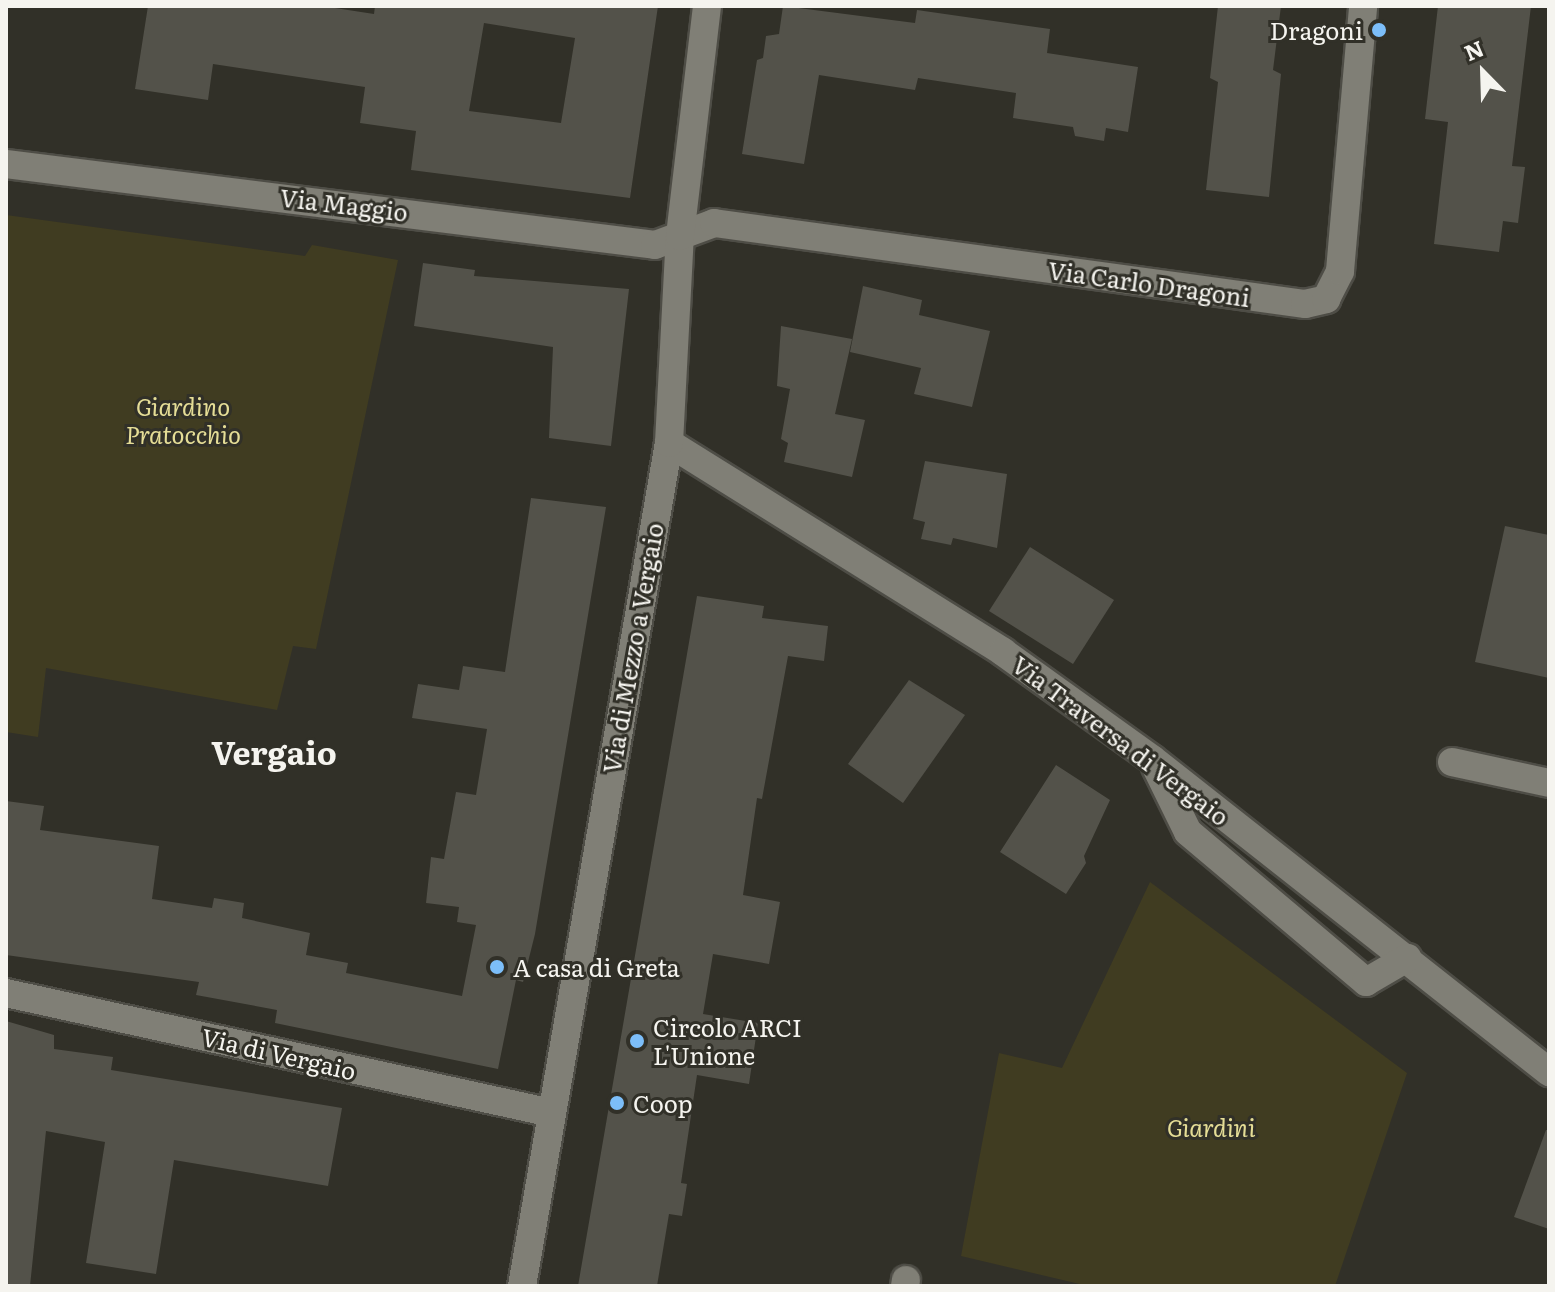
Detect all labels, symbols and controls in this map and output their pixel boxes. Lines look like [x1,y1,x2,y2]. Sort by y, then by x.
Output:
place label: Dragoni [1270,16,1363,44]
marker: Dragoni [1370,21,1388,39]
text: N [1458,31,1488,68]
north arrow [1443,32,1523,112]
street label: Via Maggio [278,182,410,226]
street label: Via Carlo Dragoni [1046,255,1252,311]
park label: Giardino Pratocchio [125,392,241,448]
street label: Via di Mezzo a Vergaio [596,521,668,775]
street label: Via Traversa di Vergaio [1007,649,1235,831]
district label: Vergaio [211,732,337,770]
place label: A casa di Greta [513,953,680,981]
marker: A casa di Greta [488,958,506,976]
place label: Circolo ARCI L'Unione [653,1013,802,1069]
street label: Via di Vergaio [199,1021,359,1085]
marker: Circolo ARCI L'Unione [628,1032,646,1050]
place label: Coop [633,1089,692,1117]
marker: Coop [608,1094,626,1112]
park label: Giardini [1167,1113,1255,1141]

